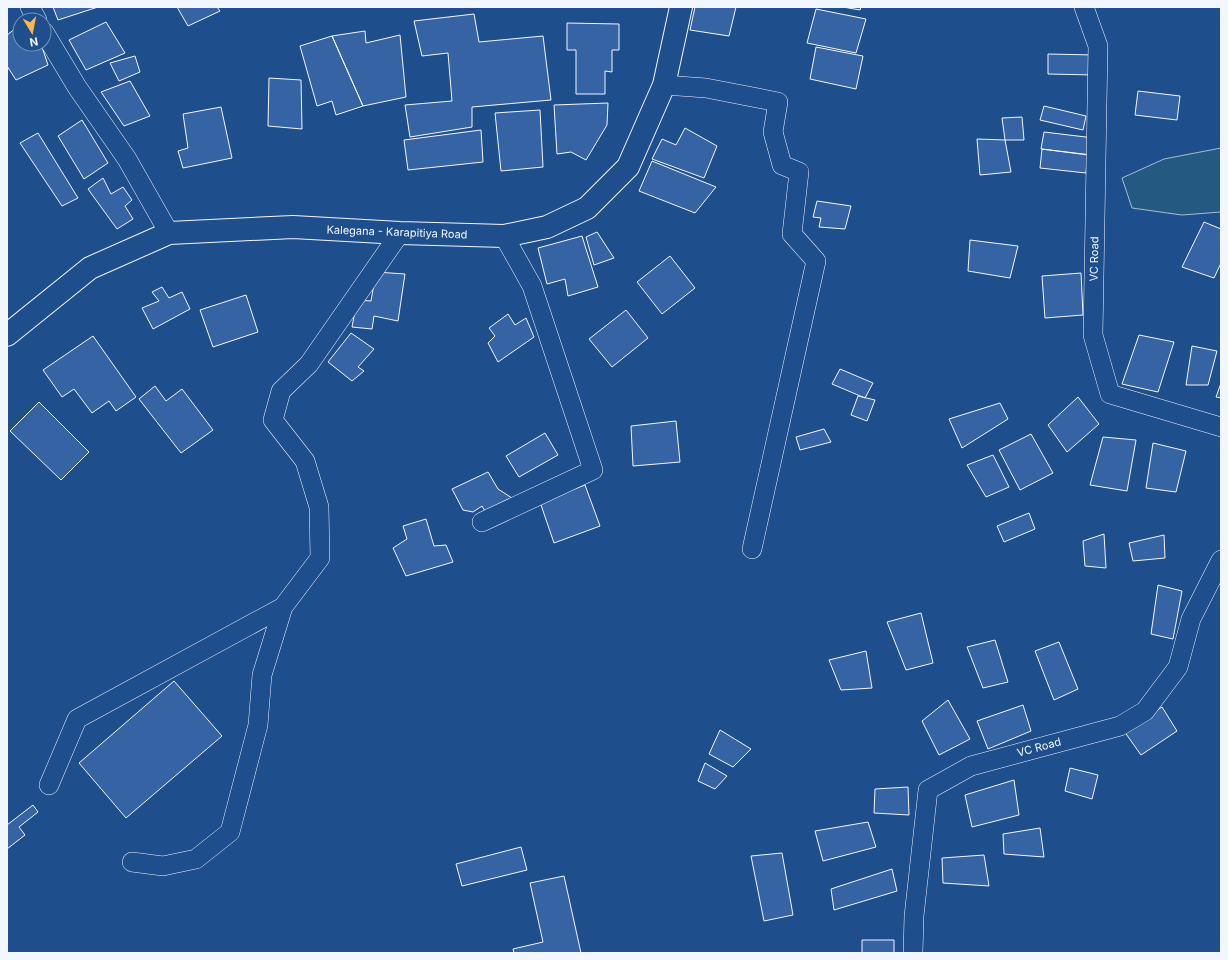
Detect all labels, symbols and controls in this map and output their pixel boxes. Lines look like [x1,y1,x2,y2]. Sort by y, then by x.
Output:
north arrow [12,12,52,52]
text: N [28,34,39,49]
street label: Kalegana - Karapitiya Road [326,223,468,241]
street label: VC Road [1087,236,1101,282]
street label: VC Road [1016,734,1062,760]

